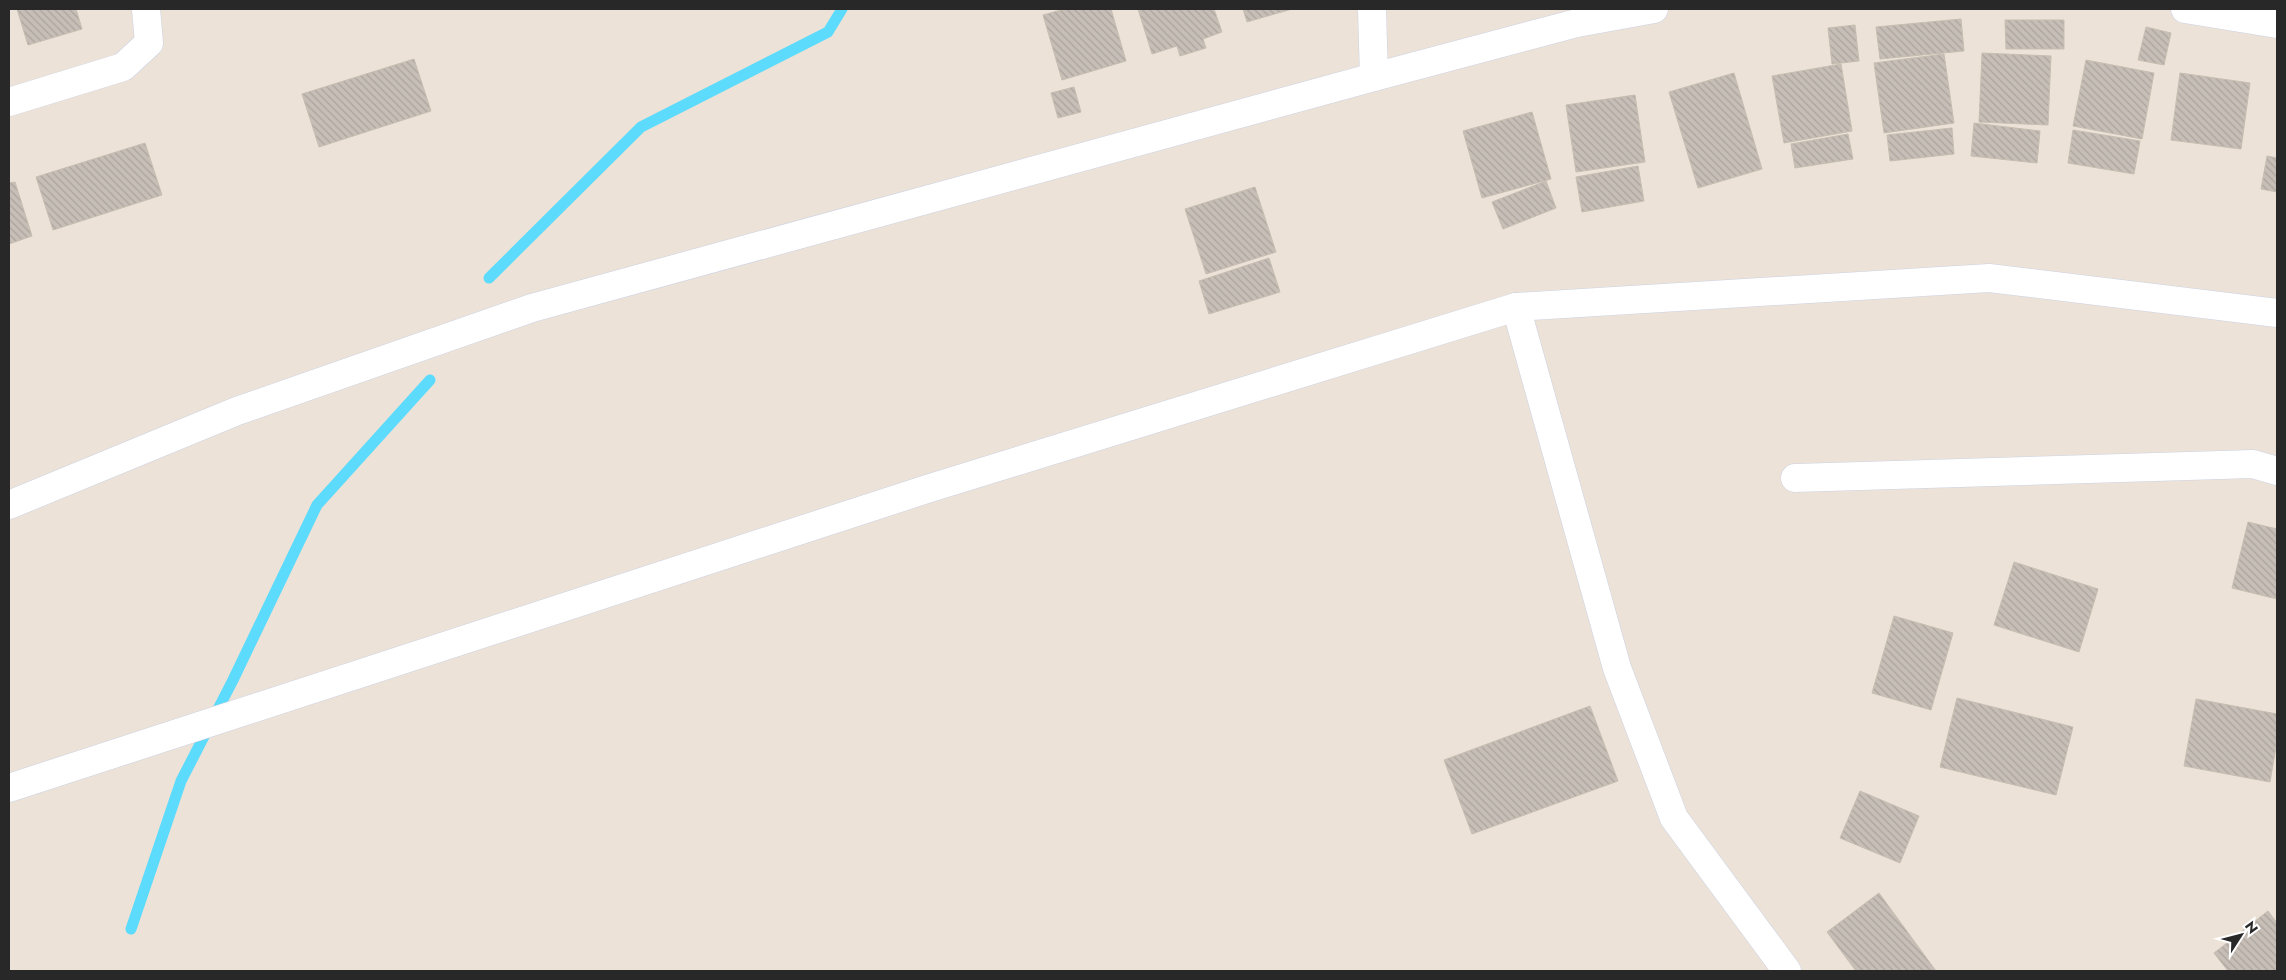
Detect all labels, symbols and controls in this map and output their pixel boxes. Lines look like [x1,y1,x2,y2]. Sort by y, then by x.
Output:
north arrow [2216,910,2266,960]
text: N [2240,917,2263,938]

